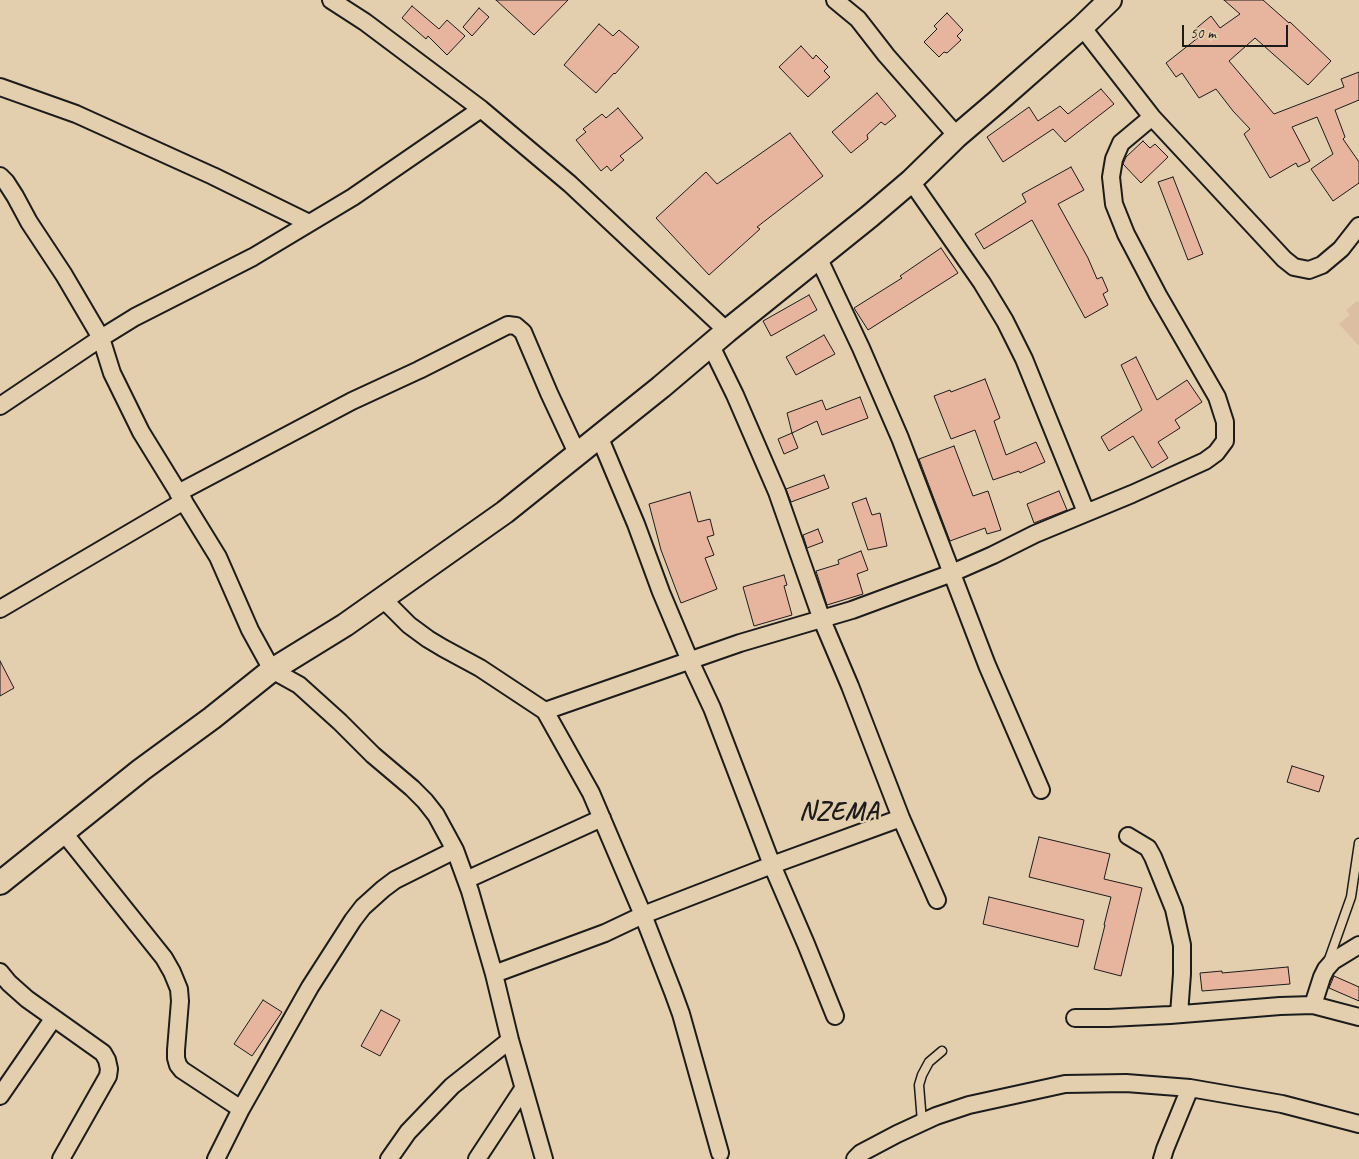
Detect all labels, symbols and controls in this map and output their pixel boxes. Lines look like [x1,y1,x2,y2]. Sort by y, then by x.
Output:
scale bar [1184,15,1290,47]
text: 50 m [1190,24,1216,43]
district label: NZEMA [798,796,880,828]

